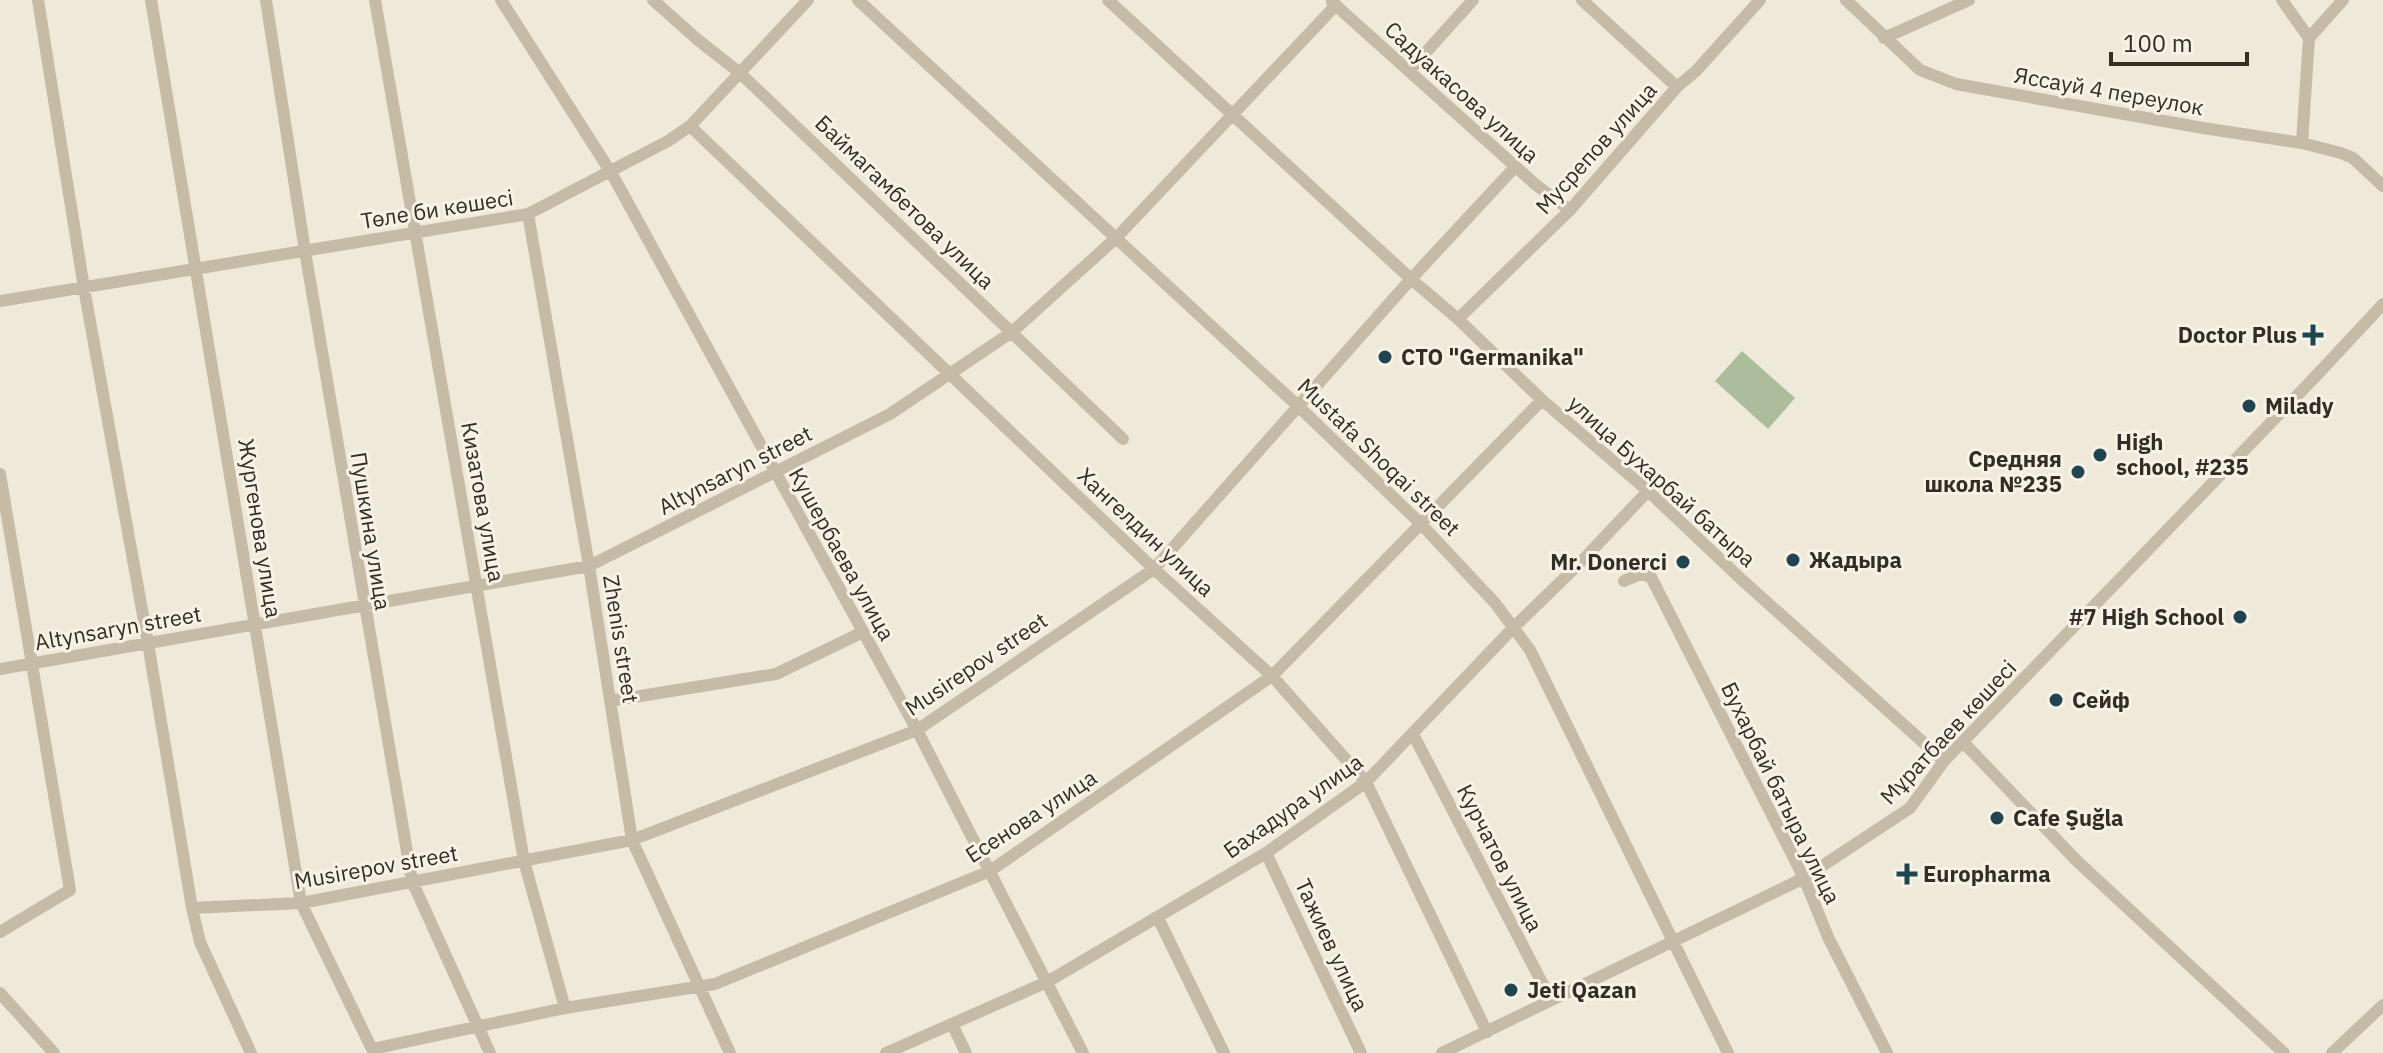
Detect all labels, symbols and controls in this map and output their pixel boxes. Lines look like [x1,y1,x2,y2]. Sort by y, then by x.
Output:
street label: Садуакасова улица [1379,15,1546,169]
scale bar [2111,16,2247,66]
text: 100 m [2123,27,2193,59]
street label: Яссауй 4 переулок [2012,60,2206,121]
street label: Мусрепов улица [1529,75,1663,220]
street label: Баймагамбетова улица [809,108,1001,295]
street label: Төле би көшесі [359,182,515,235]
place label: Doctor Plus [2178,320,2297,349]
marker: Doctor Plus [2304,326,2322,344]
place label: СТО "Germanika" [1401,342,1584,371]
marker: СТО "Germanika" [1376,348,1394,366]
street label: Mustafa Shoqai street [1292,371,1467,542]
street label: улица Бухарбай батыра [1562,388,1763,573]
place label: Milady [2265,391,2334,420]
marker: Milady [2240,397,2258,415]
street label: Altynsaryn street [653,418,817,521]
street label: Кизатова улица [455,420,512,584]
place label: High school, #235 [2116,427,2249,481]
street label: Жургенова улица [232,436,289,620]
place label: Средняя школа №235 [1924,444,2062,498]
marker: High school, #235 [2091,446,2109,464]
street label: Пушкина улица [345,450,398,612]
street label: Хангелдин улица [1072,461,1221,603]
street label: Кушербаева улица [783,462,902,646]
marker: Средняя школа №235 [2069,463,2087,481]
place label: Жадыра [1809,545,1902,574]
place label: Mr. Donerci [1550,547,1667,576]
marker: Жадыра [1784,551,1802,569]
marker: Mr. Donerci [1674,553,1692,571]
street label: Zhenis street [597,573,646,705]
street label: Altynsaryn street [32,599,204,656]
place label: #7 High School [2069,602,2224,631]
street label: Musirepov street [899,605,1053,722]
marker: #7 High School [2231,608,2249,626]
street label: Мұратбаев көшесі [1873,653,2022,810]
street label: Бухарбай батыра улица [1715,677,1848,909]
place label: Сейф [2072,685,2130,714]
marker: Сейф [2047,691,2065,709]
street label: Бахадура улица [1217,747,1368,864]
street label: Есенова улица [960,762,1102,869]
street label: Курчатов улица [1451,779,1550,937]
place label: Cafe Şuğla [2013,803,2124,832]
marker: Cafe Şuğla [1988,809,2006,827]
street label: Musirepov street [292,838,460,895]
place label: Europharma [1923,859,2051,888]
marker: Europharma [1898,865,1916,883]
street label: Тажиев улица [1289,874,1376,1016]
place label: Jeti Qazan [1527,975,1637,1004]
marker: Jeti Qazan [1502,981,1520,999]

